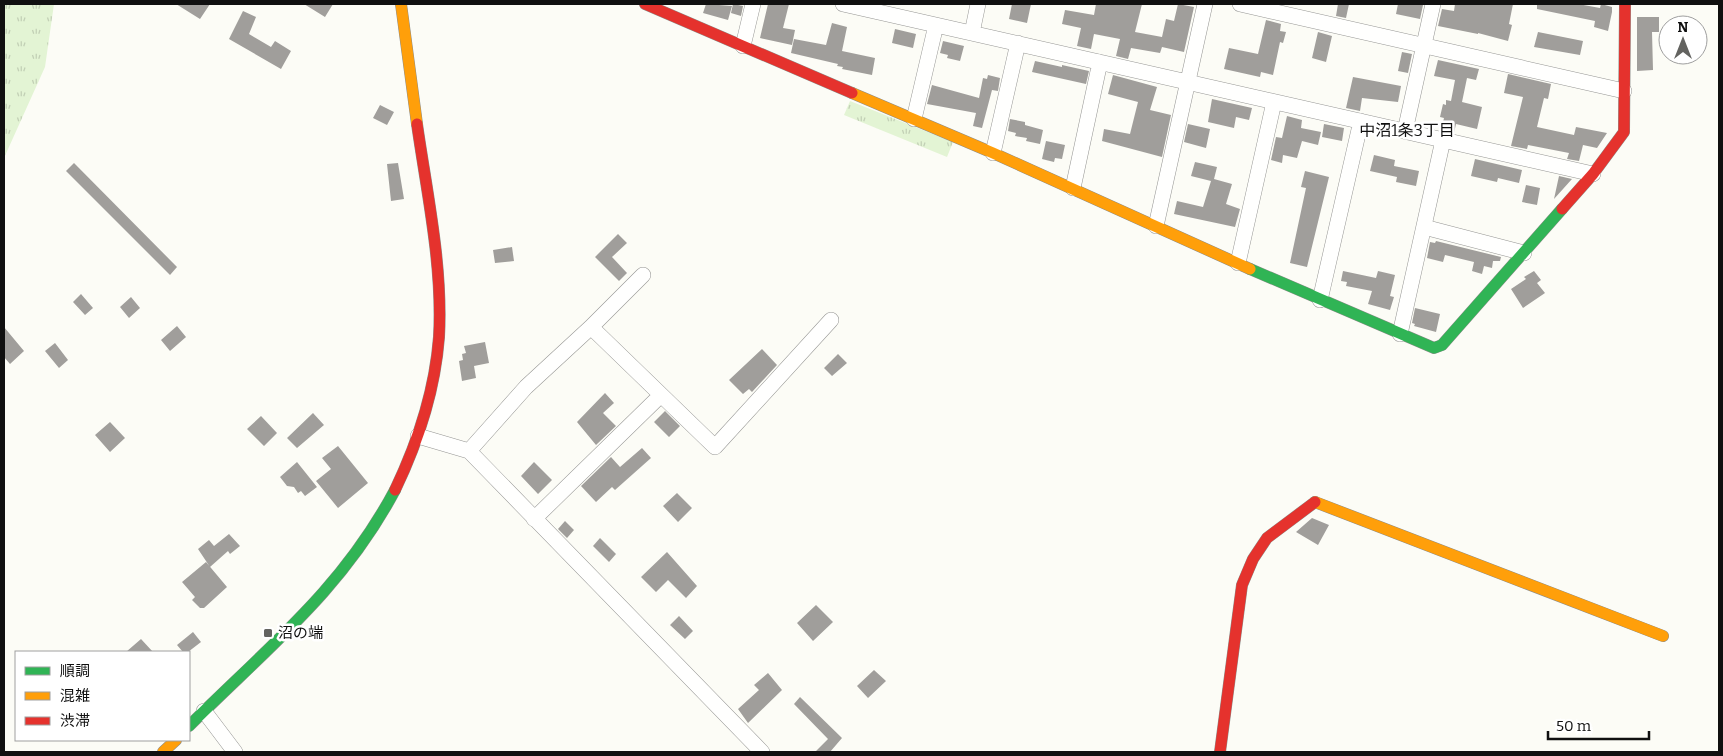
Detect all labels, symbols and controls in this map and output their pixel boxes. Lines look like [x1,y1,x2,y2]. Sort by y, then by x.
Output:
north arrow [1658,15,1708,65]
text: N [1678,19,1689,36]
district label: 中沼1条3丁目 [1359,121,1455,140]
place label: 沼の端 [278,624,323,642]
marker: 沼の端 [262,627,274,639]
legend [15,651,190,741]
text: 順調 [60,662,90,680]
text: 混雑 [60,687,90,705]
scale bar [1548,708,1649,740]
text: 渋滞 [60,712,90,730]
text: 50 m [1556,717,1592,735]

